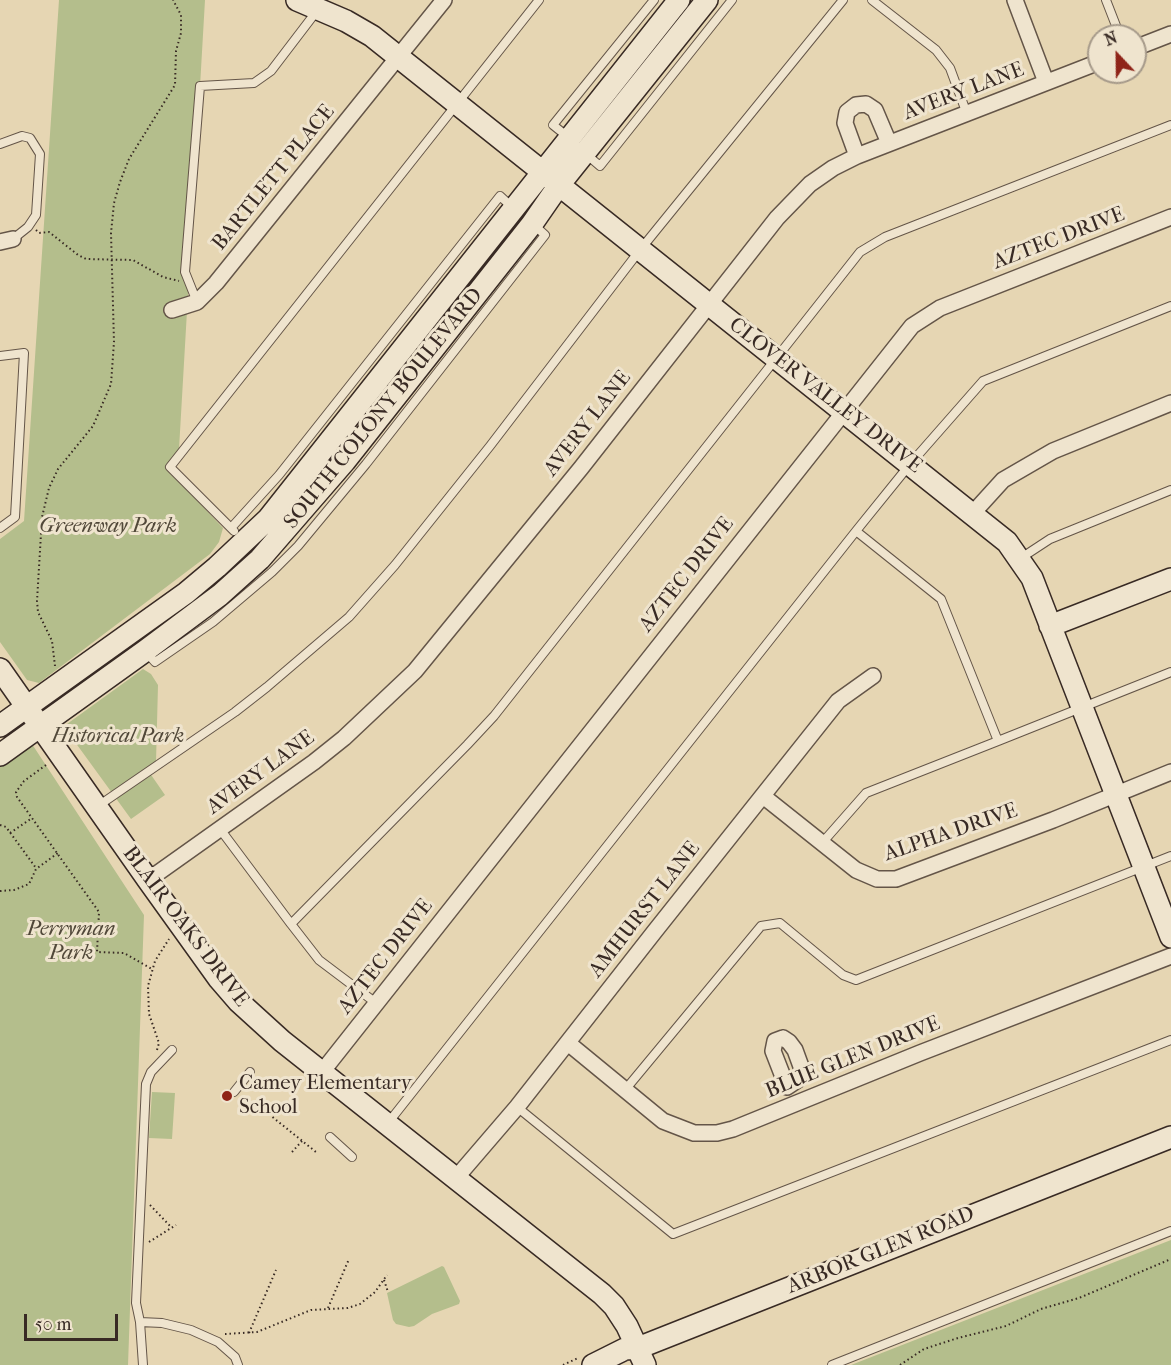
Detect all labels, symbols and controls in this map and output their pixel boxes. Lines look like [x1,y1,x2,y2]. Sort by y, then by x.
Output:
north arrow [1087,24,1147,84]
text: N [1102,28,1120,50]
street label: AVERY LANE [900,57,1028,127]
street label: BARTLETT PLACE [207,100,341,256]
street label: AZTEC DRIVE [990,202,1128,276]
street label: SOUTH COLONY BOULEVARD [279,284,489,534]
street label: CLOVER VALLEY DRIVE [724,313,926,479]
street label: AVERY LANE [539,366,637,482]
street label: AZTEC DRIVE [634,512,740,638]
park label: Greenway Park [39,514,177,540]
park label: Historical Park [52,724,184,750]
street label: AVERY LANE [202,725,320,821]
street label: ALPHA DRIVE [881,798,1021,868]
street label: AMHURST LANE [584,837,706,983]
street label: BLAIR OAKS DRIVE [116,842,254,1012]
street label: AZTEC DRIVE [333,894,439,1020]
park label: Perryman Park [26,917,116,967]
street label: BLUE GLEN DRIVE [762,1011,944,1105]
place label: Camey Elementary School [239,1071,412,1121]
marker: Camey Elementary School [220,1089,234,1103]
street label: ARBOR GLEN ROAD [784,1202,978,1300]
scale bar [27,1302,122,1340]
text: 50 m [35,1314,71,1335]

